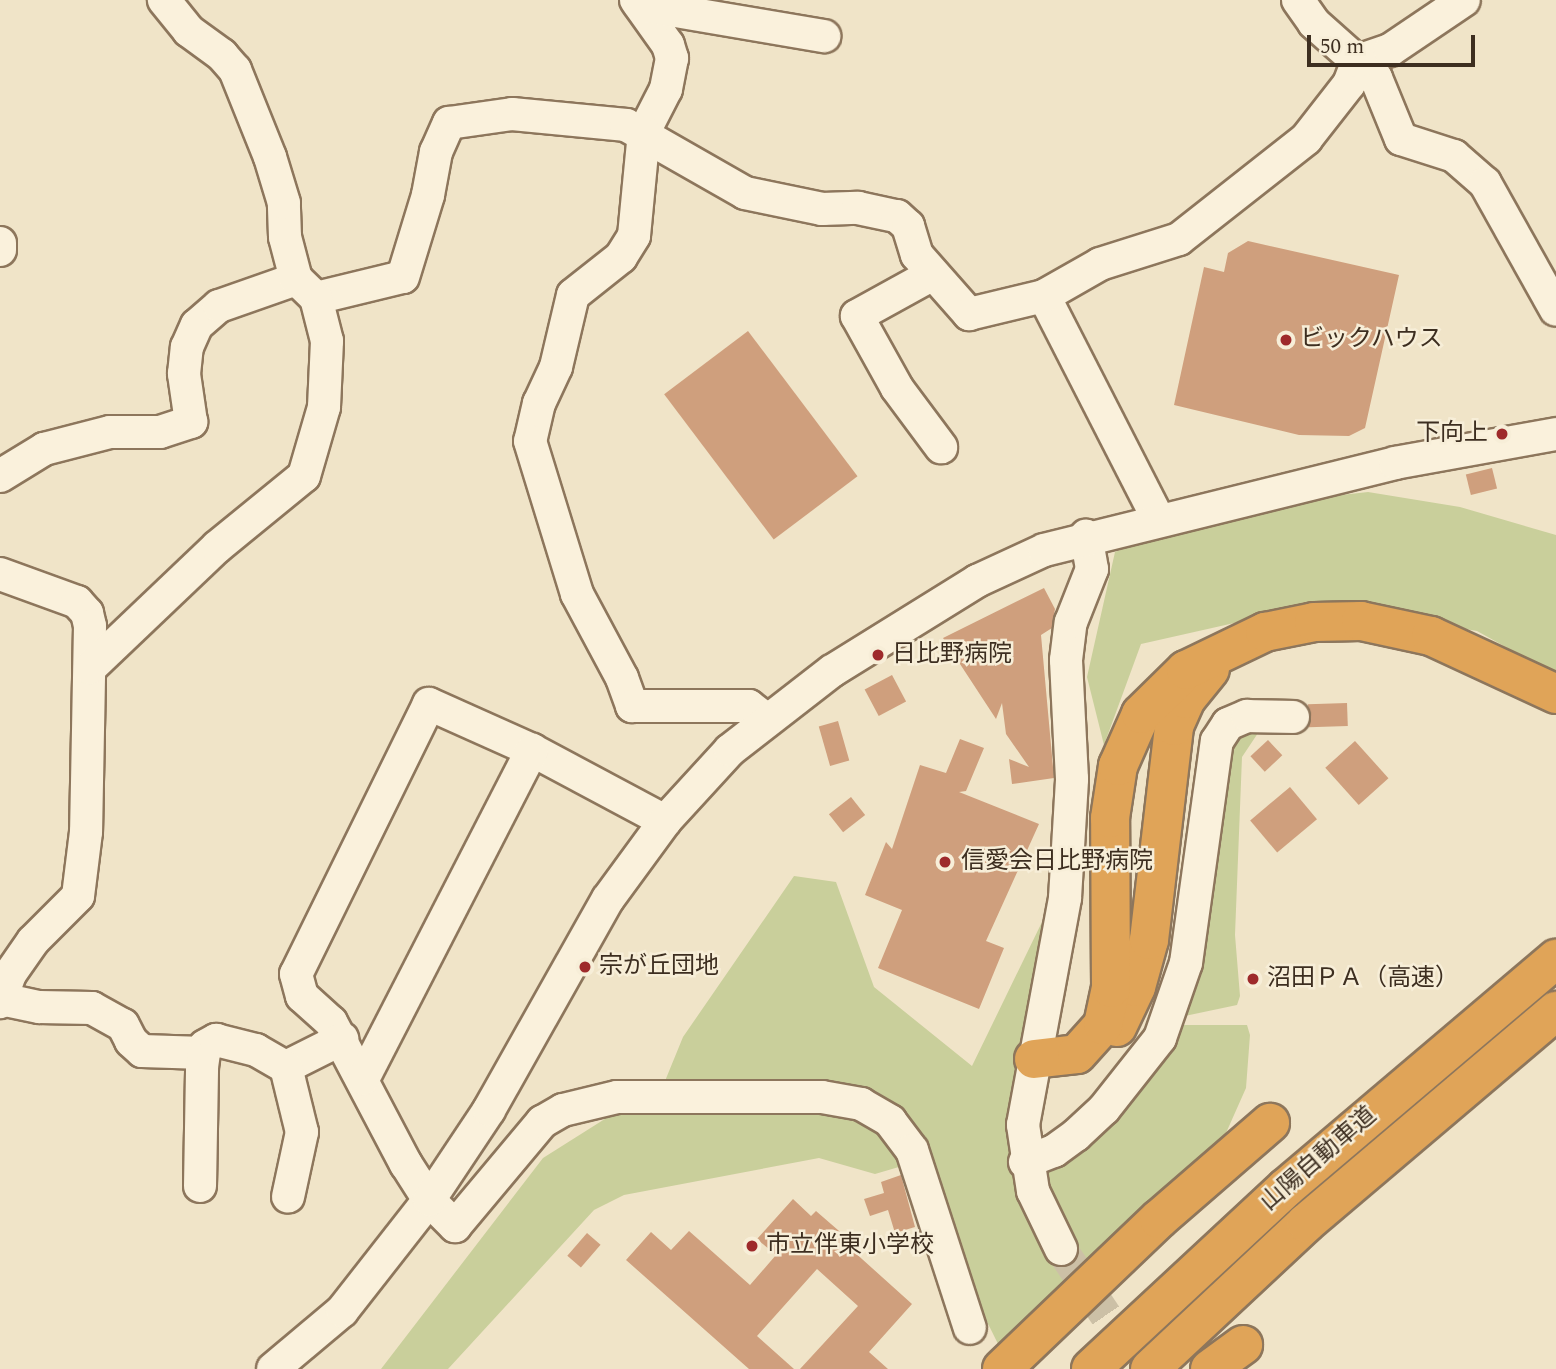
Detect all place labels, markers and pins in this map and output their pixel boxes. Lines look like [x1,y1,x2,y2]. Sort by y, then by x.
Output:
place label: ビックハウス [1300,326,1444,354]
marker: ビックハウス [1278,332,1294,348]
place label: 下向上 [1416,420,1488,448]
marker: 下向上 [1494,426,1510,442]
place label: 日比野病院 [892,641,1012,669]
marker: 日比野病院 [870,647,886,663]
place label: 信愛会日比野病院 [961,848,1153,876]
marker: 信愛会日比野病院 [935,852,955,872]
place label: 宗が丘団地 [599,953,719,981]
marker: 宗が丘団地 [577,959,593,975]
place label: 沼田ＰＡ（高速） [1267,965,1459,993]
marker: 沼田ＰＡ（高速） [1245,971,1261,987]
place label: 市立伴東小学校 [766,1232,934,1260]
marker: 市立伴東小学校 [744,1238,760,1254]

